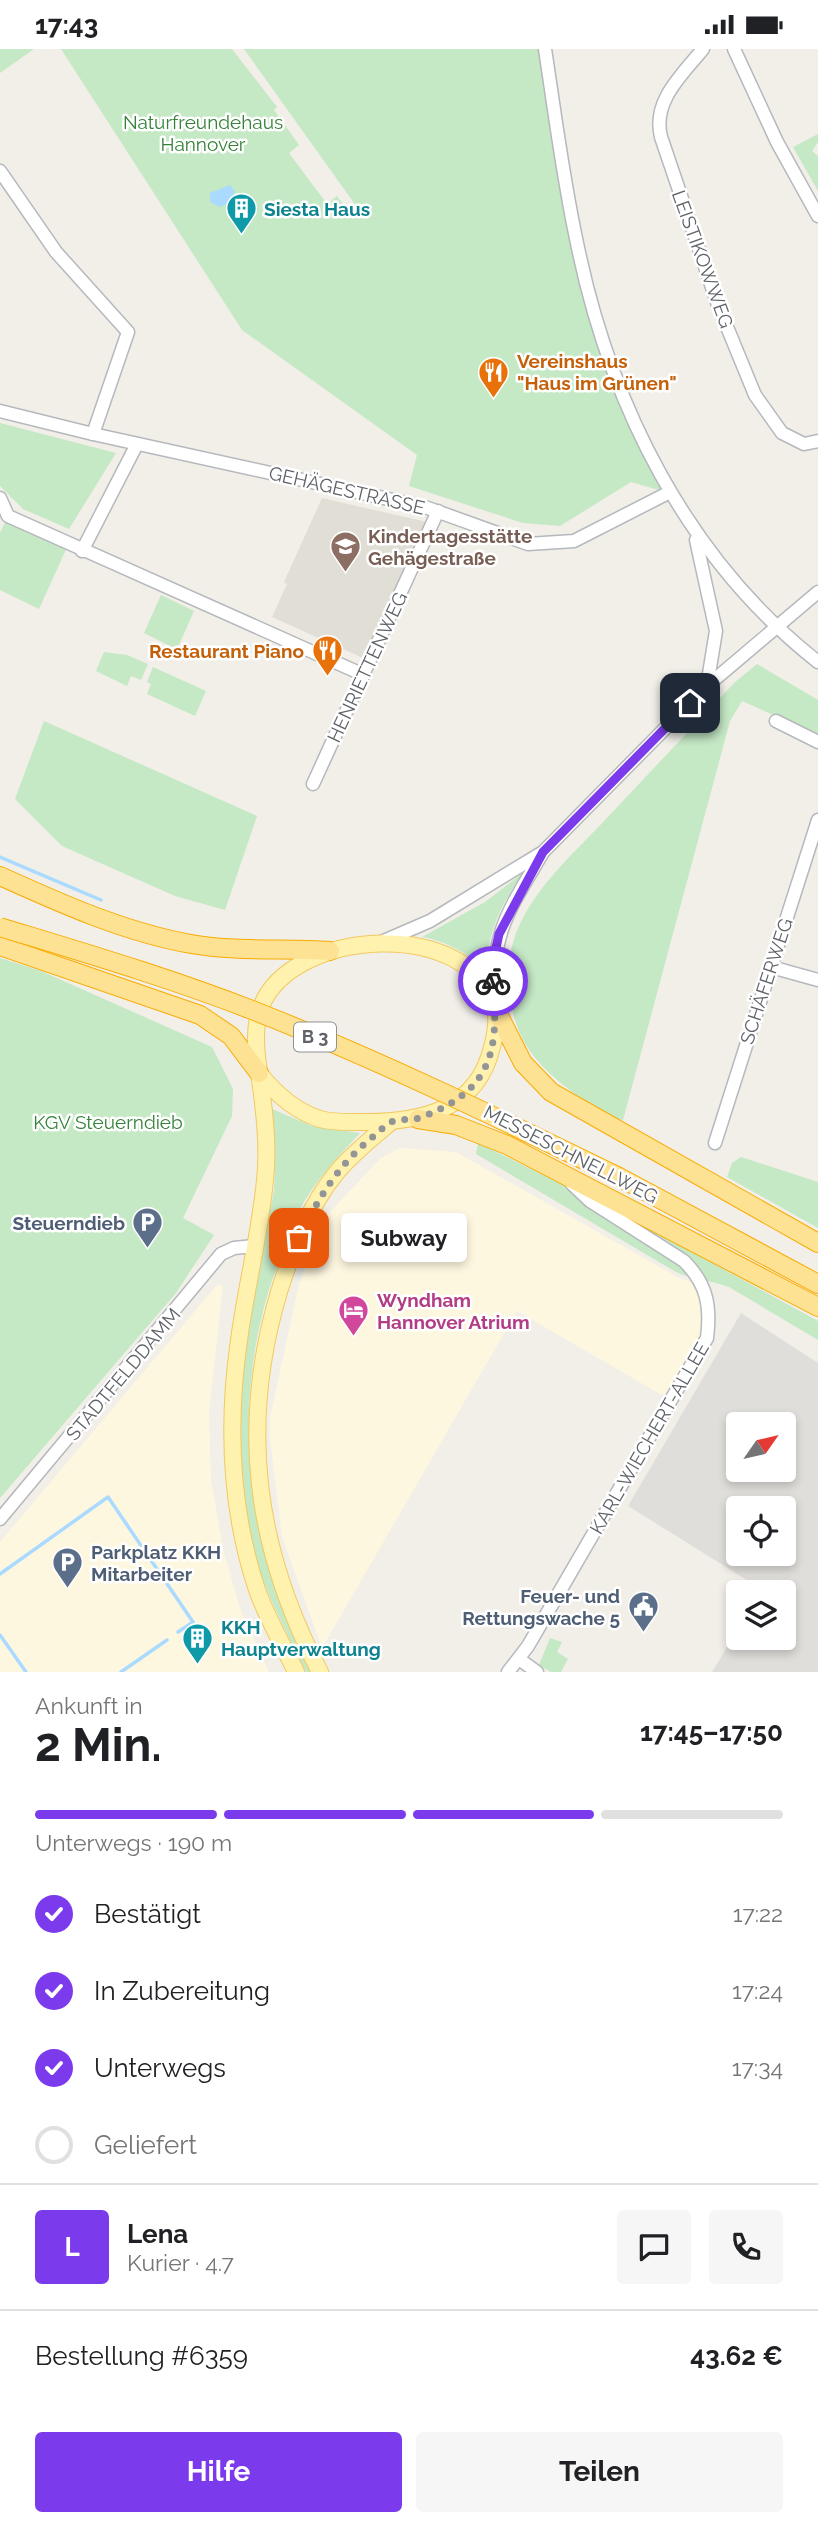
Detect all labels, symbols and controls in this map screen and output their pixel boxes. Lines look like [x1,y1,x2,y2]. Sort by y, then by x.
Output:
text: 17:43 [35,10,98,40]
park label: Naturfreundehaus Hannover [123,111,283,155]
street label: LEISTIKOWWEG [668,187,738,331]
building icon: Siesta Haus [224,192,258,236]
place label: Siesta Haus [264,198,370,220]
place label: Vereinshaus "Haus im Grünen" [517,350,677,394]
restaurant icon: Vereinshaus "Haus im Grünen" [477,355,511,399]
street label: GEHÄGESTRASSE [267,461,427,519]
place label: Kindertagesstätte Gehägestraße [368,525,532,569]
school or university icon: Kindertagesstätte Gehägestraße [328,530,362,574]
street label: HENRIETTENWEG [323,588,411,746]
restaurant icon: Restaurant Piano [310,634,344,678]
place label: Restaurant Piano [149,640,304,662]
pin [660,673,720,733]
icon: home [671,684,709,722]
street label: SCHÄFERWEG [735,915,797,1047]
courier [458,946,528,1016]
icon: bike [474,962,512,1000]
road number: B 3 [294,1022,336,1051]
street label: MESSESCHNELLWEG [480,1100,662,1208]
park label: KGV Steuerndieb [33,1111,183,1133]
parking icon: Steuerndieb [131,1206,165,1250]
pin [269,1208,329,1268]
place label: Steuerndieb [13,1212,125,1234]
callout: Subway [341,1213,467,1263]
icon: bag [280,1219,318,1257]
text: Subway [361,1224,447,1251]
place label: Wyndham Hannover Atrium [377,1289,530,1333]
hotel icon: Wyndham Hannover Atrium [337,1294,371,1338]
street label: STADTFELDDAMM [61,1303,185,1445]
street label: KARL-WIECHERT-ALLEE [585,1338,713,1538]
north arrow [726,1412,796,1482]
map controls [726,1412,796,1650]
button: locate [726,1496,796,1566]
place label: Parkplatz KKH Mitarbeiter [91,1541,221,1585]
parking icon: Parkplatz KKH Mitarbeiter [51,1546,85,1590]
button: layers [726,1580,796,1650]
place label: Feuer- und Rettungswache 5 [462,1585,620,1629]
public building icon: Feuer- und Rettungswache 5 [626,1590,660,1634]
place label: KKH Hauptverwaltung [221,1616,381,1660]
building icon: KKH Hauptverwaltung [181,1621,215,1665]
text: Ankunft in [35,1692,143,1719]
text: 17:45–17:50 [640,1717,783,1747]
text: 2 Min. [35,1718,162,1772]
text: Unterwegs · 190 m [35,1829,232,1856]
icon: check [35,1895,73,1933]
text: Bestätigt [94,1899,201,1929]
text: 17:22 [733,1900,783,1927]
icon: check [35,1972,73,2010]
text: In Zubereitung [94,1976,270,2006]
text: 17:24 [732,1977,783,2004]
icon: check [35,2049,73,2087]
text: Unterwegs [94,2053,226,2083]
text: 17:34 [732,2054,783,2081]
text: Geliefert [94,2130,197,2160]
button: chat [617,2210,691,2284]
button: phone [709,2210,783,2284]
text: Lena [127,2219,188,2249]
text: L [64,2232,80,2262]
text: Kurier · 4.7 [127,2249,234,2276]
text: Bestellung #6359 [35,2341,248,2371]
text: 43.62 € [690,2341,783,2371]
button: Hilfe [35,2432,402,2512]
button: Teilen [416,2432,783,2512]

